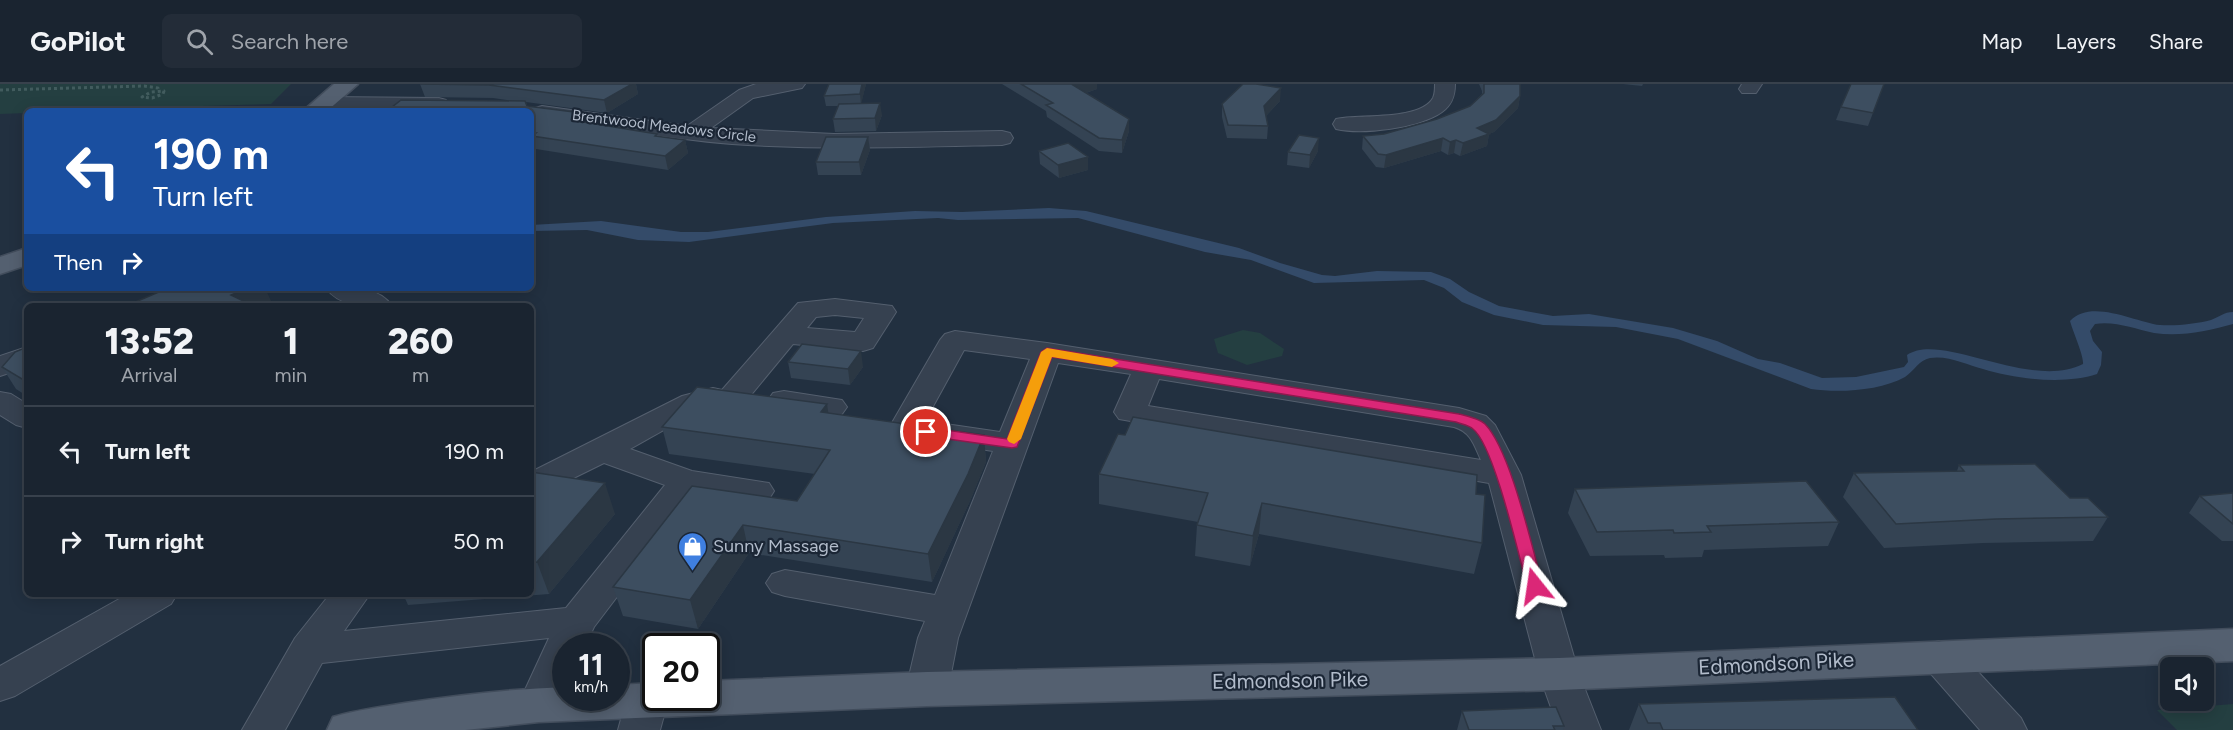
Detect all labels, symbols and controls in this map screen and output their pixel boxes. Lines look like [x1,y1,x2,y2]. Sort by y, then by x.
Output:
search box [162,14,582,68]
text: GoPilot [30,24,126,58]
icon: search [183,25,216,58]
text: Search here [231,28,348,55]
text: Map [1982,29,2022,54]
text: Layers [2055,29,2116,54]
text: Share [2149,29,2203,54]
street label: Brentwood Meadows Circle [571,106,757,146]
text: 190 m [153,129,269,180]
icon: left [54,132,132,210]
text: Turn left [153,180,253,213]
icon: right [115,246,148,279]
text: Then [54,249,103,276]
text: 13:52 [105,320,194,363]
text: 1 [283,320,298,363]
text: 260 [388,320,453,363]
text: Arrival [121,363,177,387]
text: min [274,363,307,387]
text: m [412,363,429,387]
pin [900,406,951,457]
icon: arrive [909,415,942,448]
icon: left [54,435,87,468]
text: Turn left [105,438,191,465]
text: 190 m [444,438,504,465]
icon: right [54,525,87,558]
text: Turn right [105,528,204,555]
text: 50 m [453,528,504,555]
shop icon: Sunny Massage [676,530,708,572]
place label: Sunny Massage [713,535,839,557]
position arrow [1503,554,1567,618]
speed limit sign: 20 [642,633,720,711]
text: 11 [578,646,604,683]
street label: Edmondson Pike [1697,646,1855,680]
map controls [2160,657,2214,711]
button: sound [2160,657,2214,711]
street label: Edmondson Pike [1212,666,1368,694]
text: km/h [574,678,608,696]

